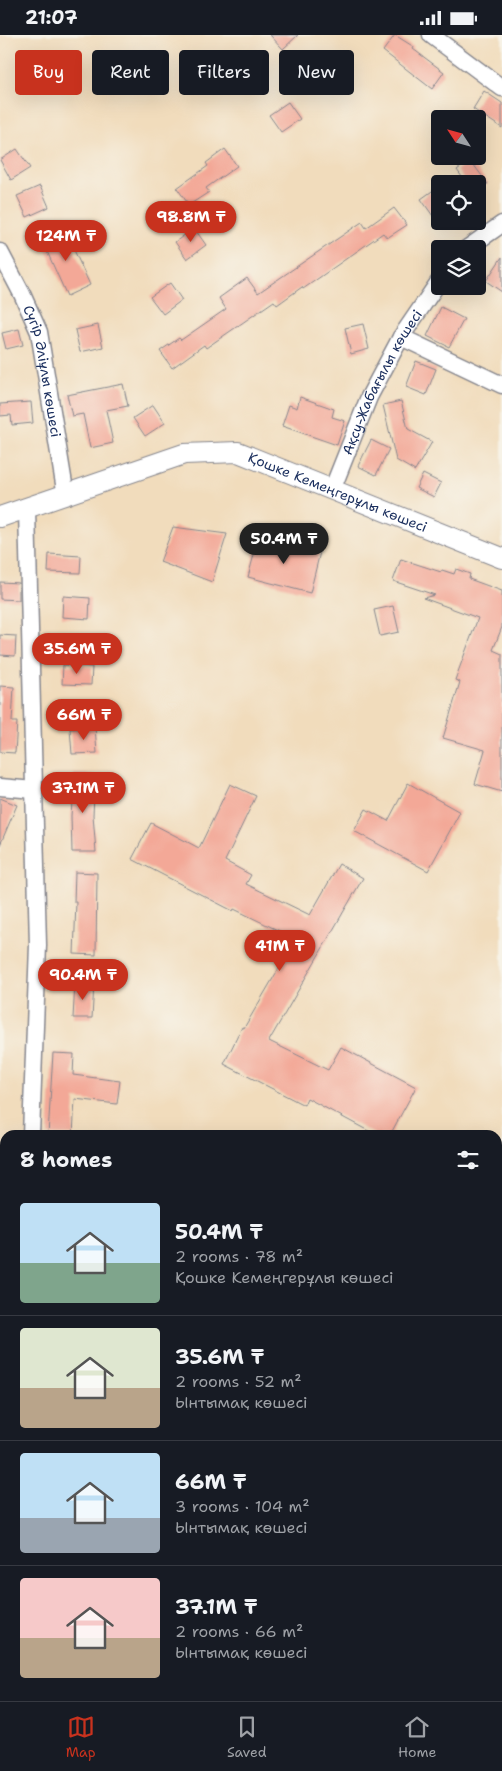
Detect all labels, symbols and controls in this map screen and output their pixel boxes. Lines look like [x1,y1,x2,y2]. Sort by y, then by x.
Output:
text: 21:07 [25,5,77,30]
chip: Buy [15,50,82,95]
chip: Rent [92,50,169,95]
chip: Filters [179,50,269,95]
chip: New [279,50,354,95]
north arrow [431,110,486,165]
map controls [431,110,486,295]
button: locate [431,175,486,230]
pin: 98.8M ₸ [145,201,237,243]
text: 98.8M ₸ [156,206,226,227]
pin: 124M ₸ [25,219,107,262]
text: 124M ₸ [36,225,96,246]
button: layers [431,240,486,295]
street label: Сүгір Әліұлы көшесі [19,302,65,439]
street label: Ақсу-Жабағылы көшесі [338,306,426,458]
street label: Қошке Кемеңгерұлы көшесі [246,448,430,536]
pin: 50.4M ₸ [238,523,330,565]
text: 50.4M ₸ [251,528,317,549]
pin: 35.6M ₸ [31,633,123,675]
text: 35.6M ₸ [43,638,111,659]
pin: 66M ₸ [49,699,119,741]
text: 66M ₸ [57,704,111,725]
pin: 37.1M ₸ [37,771,129,814]
text: 37.1M ₸ [52,777,114,798]
pin: 41M ₸ [245,929,315,972]
text: 41M ₸ [255,935,305,956]
pin: 90.4M ₸ [37,959,129,1001]
text: 90.4M ₸ [49,964,117,985]
text: 8 homes [20,1146,112,1174]
icon: filters [454,1146,482,1174]
text: 50.4M ₸ [175,1218,263,1246]
icon: home [60,1223,120,1283]
text: 2 rooms · 78 m² [175,1246,303,1267]
text: Қошке Кемеңгерұлы көшесі [175,1267,394,1288]
text: 35.6M ₸ [175,1343,264,1371]
icon: home [60,1348,120,1408]
text: 2 rooms · 52 m² [175,1371,302,1392]
text: Ынтымақ көшесі [175,1392,308,1413]
text: 66M ₸ [175,1468,246,1496]
icon: home [60,1473,120,1533]
text: 3 rooms · 104 m² [175,1496,310,1517]
text: Ынтымақ көшесі [175,1517,308,1538]
text: 37.1M ₸ [175,1593,257,1621]
icon: home [60,1598,120,1658]
text: 2 rooms · 66 m² [175,1621,303,1642]
text: Ынтымақ көшесі [175,1642,308,1663]
tab: Map [66,1713,96,1761]
tab: Saved [227,1713,267,1761]
tab: Home [398,1713,436,1761]

